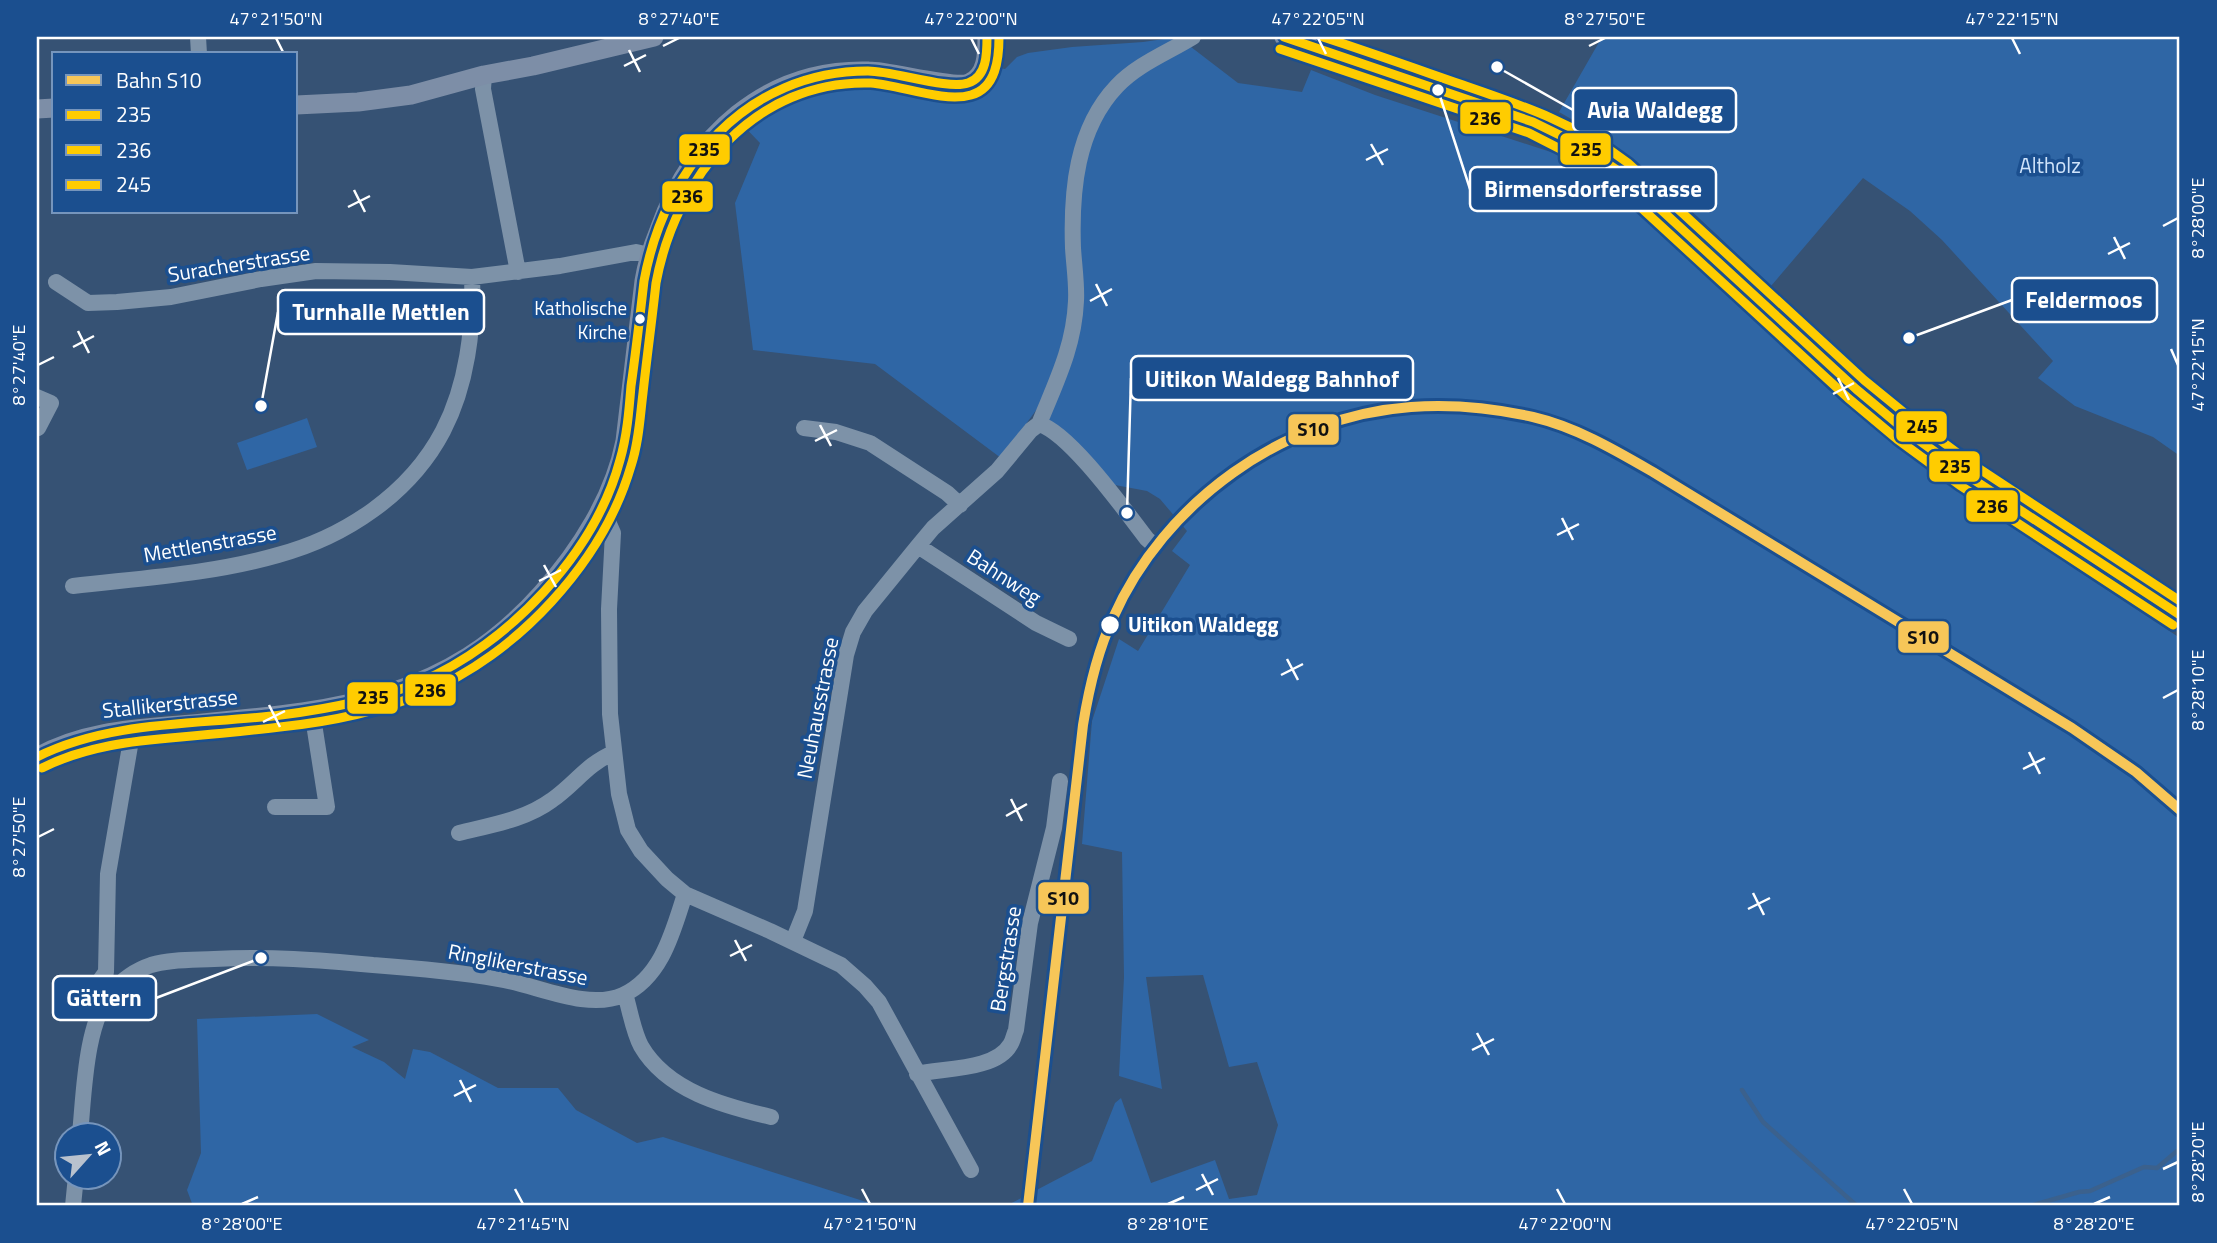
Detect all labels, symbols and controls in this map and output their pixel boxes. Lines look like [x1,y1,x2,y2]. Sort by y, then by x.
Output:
text: 47°21'50"N [229,5,323,32]
text: 8°27'40"E [639,5,719,32]
text: 47°22'00"N [924,5,1018,32]
text: 47°22'05"N [1271,5,1365,32]
text: 8°27'50"E [1565,5,1645,32]
text: 47°22'15"N [1965,5,2059,32]
legend [52,52,298,214]
text: Bahn S10 [116,64,202,96]
callout: Avia Waldegg [1573,88,1736,132]
text: Avia Waldegg [1587,92,1723,127]
text: 235 [116,98,151,130]
line badge: 236 [1459,101,1512,135]
text: 236 [1469,103,1501,132]
line badge: 235 [1559,132,1612,166]
line badge: 235 [678,133,731,166]
text: 236 [116,134,151,166]
text: 235 [688,134,720,163]
text: 235 [1570,134,1602,163]
park label: Altholz [2019,149,2081,181]
callout: Birmensdorferstrasse [1470,167,1716,211]
text: 245 [116,168,151,200]
text: Birmensdorferstrasse [1484,171,1702,206]
text: 8°28'00"E [2184,178,2211,258]
line badge: 236 [661,180,714,213]
text: 236 [671,181,703,210]
street label: Suracherstrasse [165,236,312,290]
callout: Feldermoos [2012,278,2157,322]
text: Feldermoos [2025,282,2143,317]
callout: Turnhalle Mettlen [278,290,484,334]
place label: Katholische Kirche [534,293,627,346]
text: Turnhalle Mettlen [292,294,470,329]
marker: Katholische Kirche [633,312,647,326]
text: 47°22'15"N [2184,318,2211,412]
text: 8°27'40"E [5,325,32,405]
callout: Uitikon Waldegg Bahnhof [1131,356,1413,400]
text: Uitikon Waldegg Bahnhof [1145,361,1399,396]
line badge: 245 [1895,410,1948,443]
text: 245 [1906,411,1938,440]
line badge: S10 [1287,413,1340,446]
text: S10 [1297,414,1329,443]
line badge: 235 [1928,450,1981,483]
text: 235 [1939,451,1971,480]
line badge: 236 [1965,489,2019,523]
text: 236 [1976,491,2008,520]
street label: Mettlenstrasse [141,516,279,570]
street label: Bahnweg [961,540,1048,612]
place label: Uitikon Waldegg [1128,608,1279,640]
marker: Uitikon Waldegg [1099,614,1121,636]
line badge: S10 [1897,620,1950,654]
text: S10 [1907,622,1939,651]
street label: Neuhausstrasse [788,634,846,781]
text: 8°28'10"E [2184,650,2211,730]
line badge: 236 [404,673,457,707]
text: 236 [414,675,446,704]
street label: Stallikerstrasse [101,680,239,726]
line badge: 235 [346,681,399,715]
text: 235 [357,682,389,711]
text: 8°27'50"E [5,797,32,877]
line badge: S10 [1037,881,1090,915]
text: S10 [1047,883,1079,912]
street label: Bergstrasse [981,904,1029,1014]
street label: Ringlikerstrasse [446,935,591,993]
callout: Gättern [53,976,156,1020]
text: Gättern [66,980,142,1015]
north arrow [52,1120,122,1190]
text: 8°28'20"E [2184,1122,2211,1202]
text: N [88,1136,120,1161]
text: 8°28'00"E [202,1210,282,1237]
text: 47°21'45"N [476,1210,570,1237]
text: 47°21'50"N [823,1210,917,1237]
text: 8°28'10"E [1128,1210,1208,1237]
text: 47°22'00"N [1518,1210,1612,1237]
text: 47°22'05"N [1865,1210,1959,1237]
text: 8°28'20"E [2054,1210,2134,1237]

